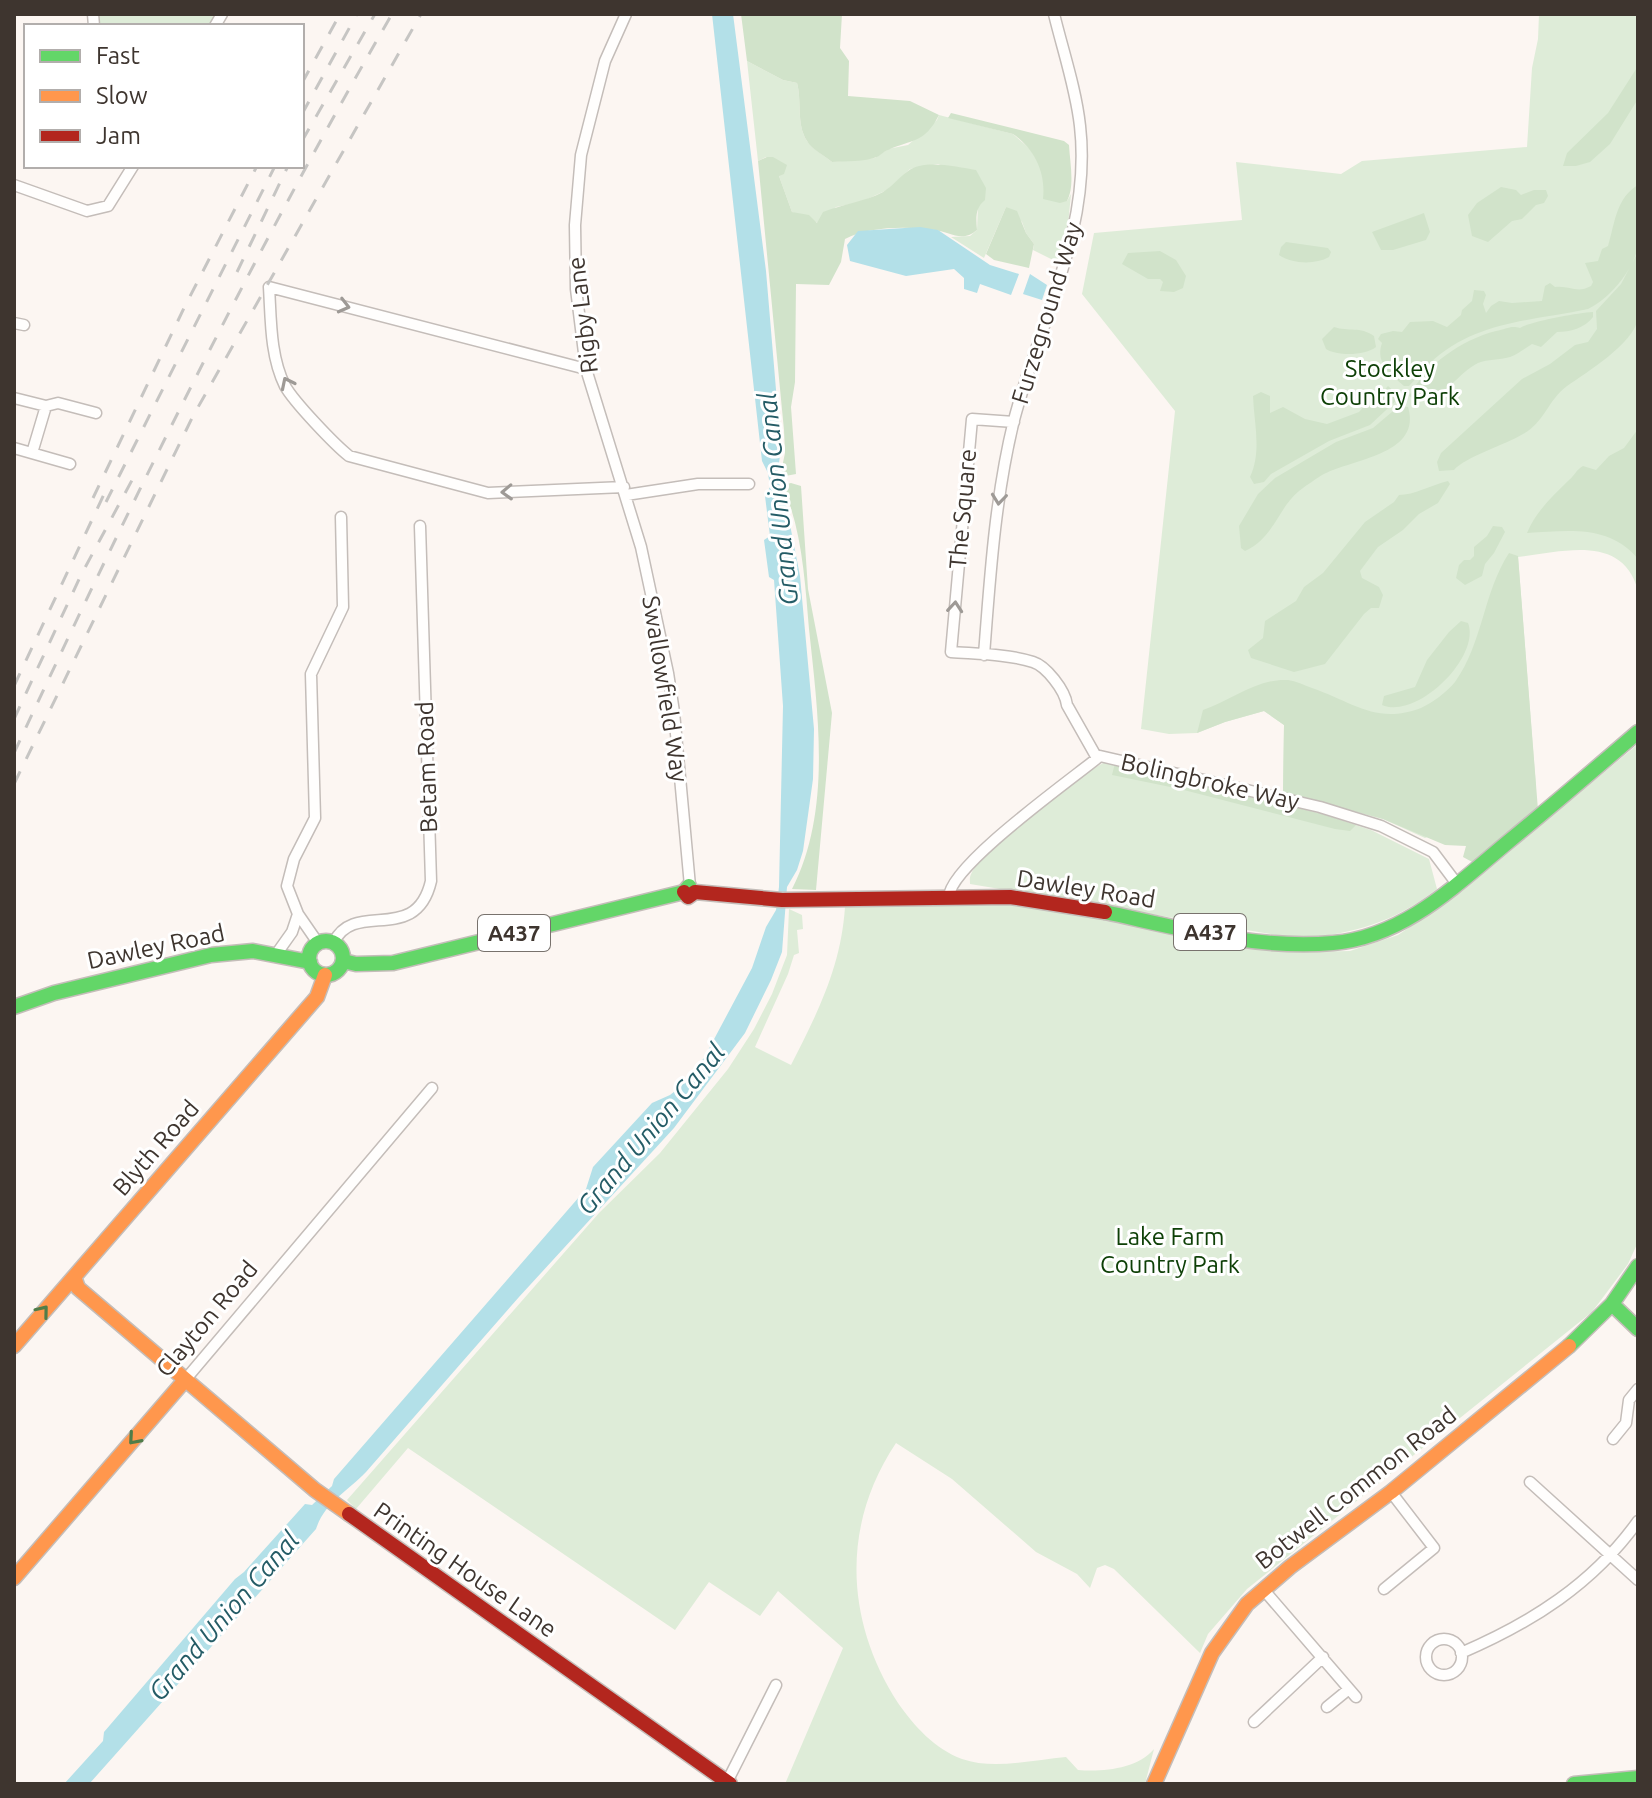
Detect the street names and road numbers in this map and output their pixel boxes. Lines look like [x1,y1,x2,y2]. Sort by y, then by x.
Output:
street label: Furzeground Way [1006,218,1087,407]
street label: Rigby Lane [562,255,603,375]
street label: The Square [944,448,981,570]
street label: Swallowfield Way [637,594,694,784]
street label: Betam Road [411,701,442,833]
street label: Bolingbroke Way [1118,748,1302,815]
street label: Dawley Road [1015,864,1157,913]
road number: A437 [1174,914,1246,950]
road number: A437 [478,915,550,951]
street label: Dawley Road [85,919,227,974]
street label: Blyth Road [107,1095,204,1201]
street label: Clayton Road [150,1255,263,1382]
street label: Botwell Common Road [1250,1401,1461,1574]
street label: Printing House Lane [369,1496,562,1643]

